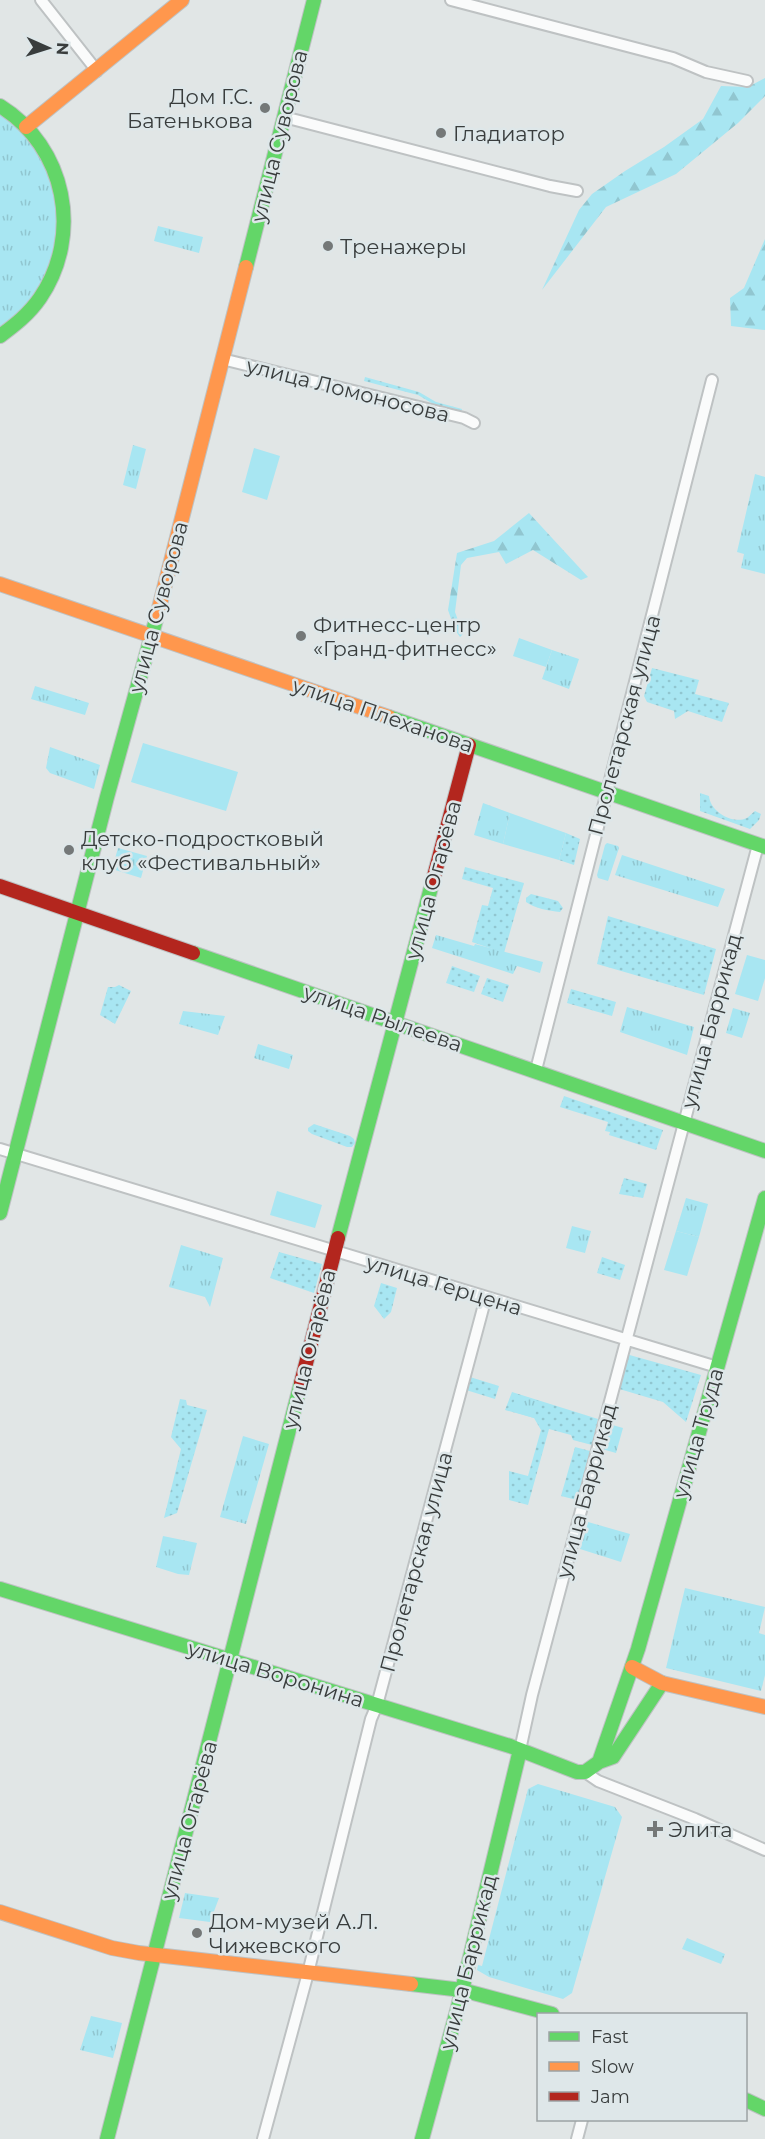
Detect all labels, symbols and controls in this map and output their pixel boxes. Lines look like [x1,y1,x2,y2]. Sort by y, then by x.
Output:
north arrow [18,18,78,78]
text: N [53,42,72,56]
street label: улица Суворова [245,47,313,226]
place label: Дом Г.С. Батенькова [127,84,253,133]
marker: Дом Г.С. Батенькова [258,101,272,115]
place label: Гладиатор [453,121,565,146]
marker: Гладиатор [434,126,448,140]
place label: Тренажеры [340,234,467,259]
marker: Тренажеры [321,239,335,253]
street label: улица Ломоносова [243,352,452,427]
street label: улица Суворова [123,518,193,697]
place label: Фитнесс-центр «Гранд-фитнесс» [313,612,497,661]
street label: Пролетарская улица [583,612,665,838]
marker: Фитнесс-центр «Гранд-фитнесс» [294,629,308,643]
street label: улица Плеханова [288,672,477,758]
street label: улица Огарёва [400,798,466,963]
place label: Детско-подростковый клуб «Фестивальный» [81,826,324,875]
marker: Детско-подростковый клуб «Фестивальный» [62,843,76,857]
street label: улица Баррикад [675,931,746,1112]
street label: улица Рылеева [299,979,466,1057]
street label: улица Герцена [362,1249,525,1321]
street label: улица Огарёва [277,1267,341,1432]
street label: улица Труда [667,1365,729,1502]
street label: улица Баррикад [550,1401,621,1582]
street label: Пролетарская улица [375,1449,457,1675]
street label: улица Воронина [184,1635,367,1713]
street label: улица Огарёва [156,1738,222,1903]
place label: Элита [668,1817,732,1842]
marker: Элита [646,1820,664,1838]
street label: улица Баррикад [434,1872,502,2053]
place label: Дом-музей А.Л. Чижевского [209,1909,378,1958]
marker: Дом-музей А.Л. Чижевского [190,1926,204,1940]
legend [537,2013,747,2121]
text: Fast [591,2026,629,2048]
text: Slow [591,2056,634,2078]
text: Jam [590,2086,630,2108]

